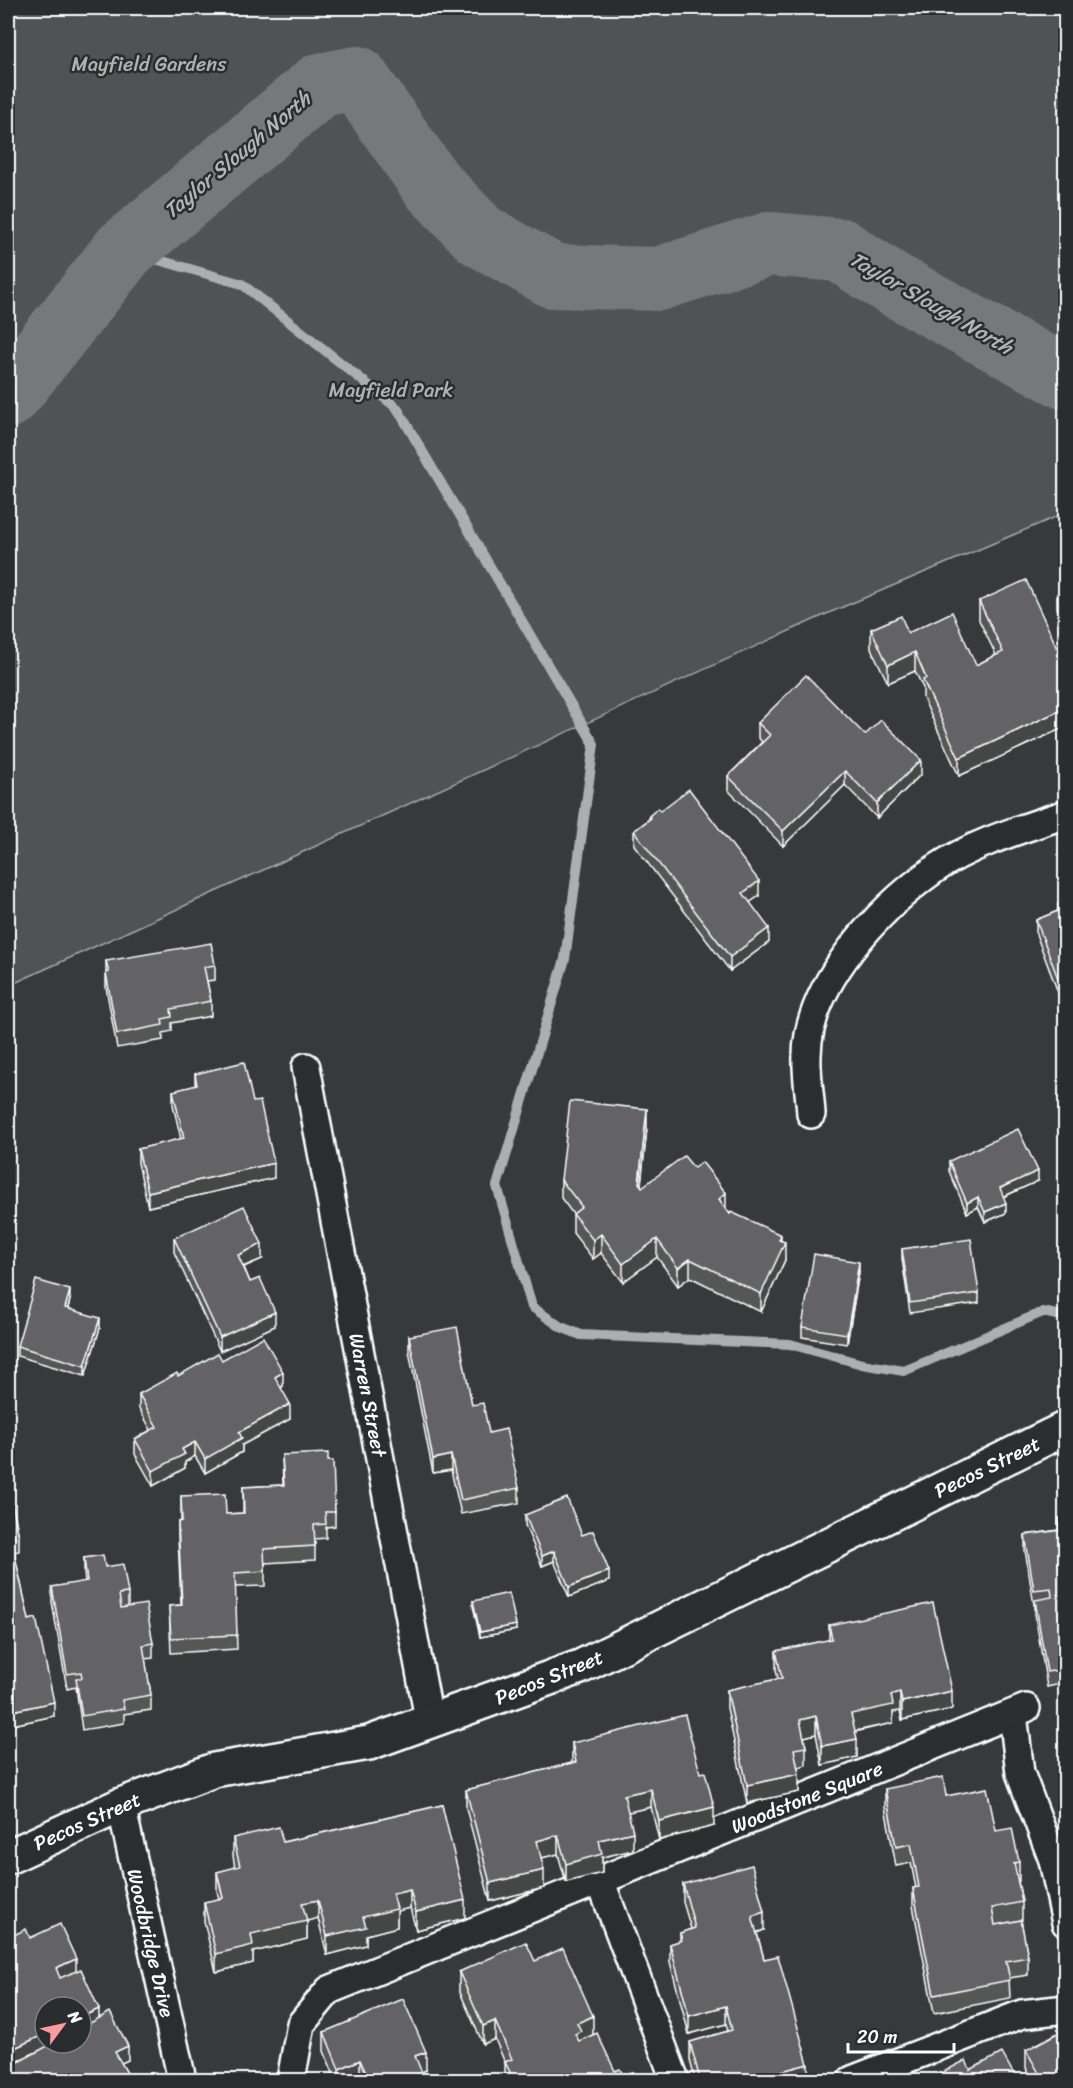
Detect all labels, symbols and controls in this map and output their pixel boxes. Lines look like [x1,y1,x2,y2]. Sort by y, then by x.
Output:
park label: Mayfield Gardens [72,47,227,82]
water label: Taylor Slough North [154,80,321,229]
water label: Taylor Slough North [842,241,1022,366]
park label: Mayfield Park [329,373,454,408]
street label: Warren Street [338,1330,397,1461]
street label: Pecos Street [928,1427,1047,1508]
street label: Pecos Street [490,1640,609,1715]
street label: Woodstone Square [726,1751,888,1844]
street label: Pecos Street [28,1782,147,1861]
street label: Woodbridge Drive [116,1865,185,2021]
north arrow [33,1995,93,2055]
text: N [59,2004,91,2030]
scale bar [848,2016,954,2054]
text: 20 m [857,2021,897,2053]

